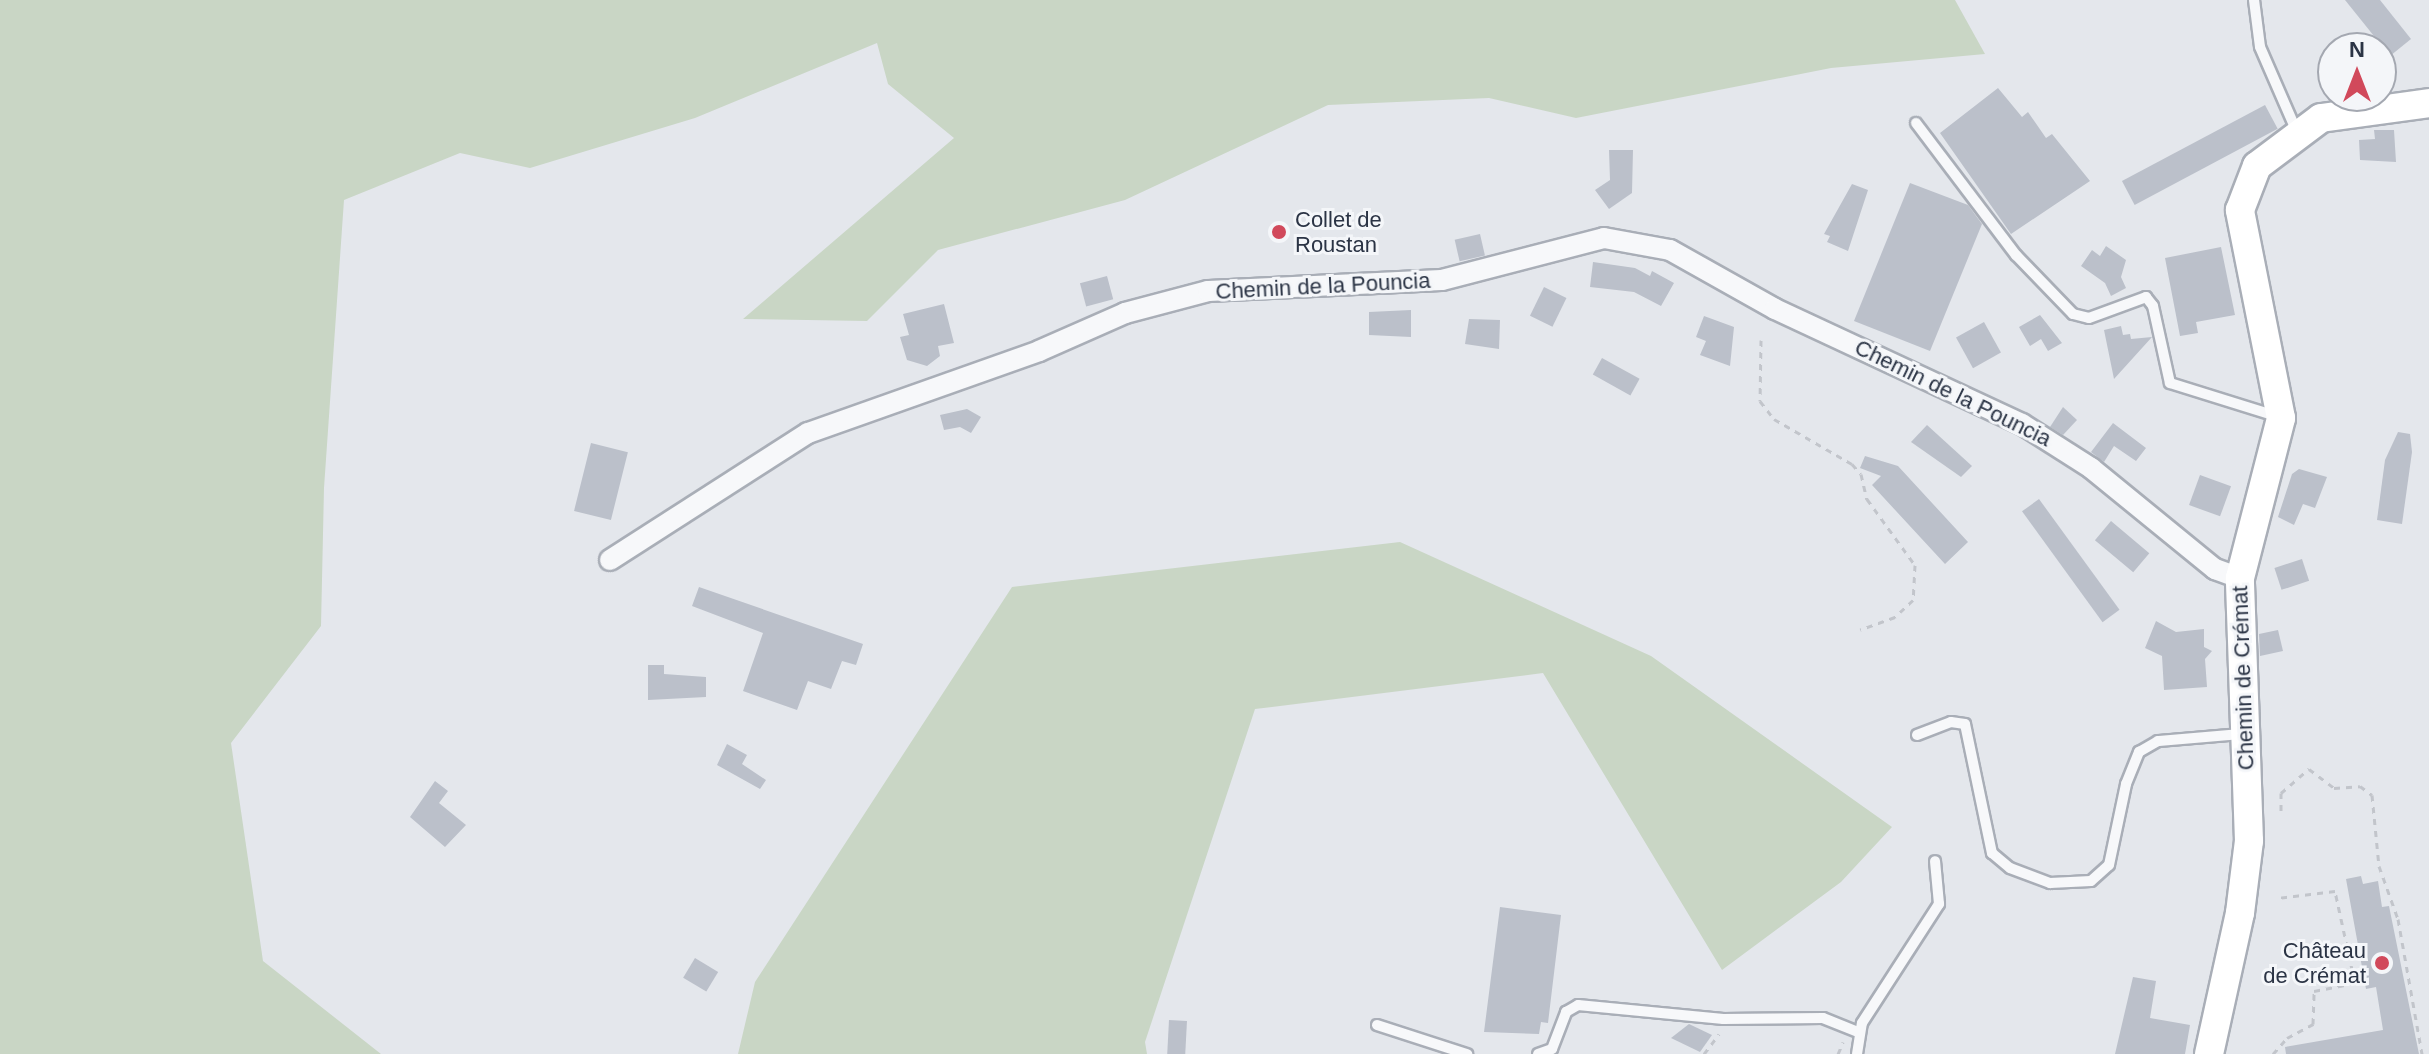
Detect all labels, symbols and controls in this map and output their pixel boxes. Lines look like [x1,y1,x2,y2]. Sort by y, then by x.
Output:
north arrow [2317,32,2397,112]
text: N [2349,37,2365,62]
place label: Collet de Roustan [1295,206,1382,258]
marker: Collet de Roustan [1270,223,1288,241]
street label: Chemin de la Pouncia [1215,267,1431,305]
street label: Chemin de la Pouncia [1850,334,2056,452]
street label: Chemin de Crémat [2227,585,2259,771]
place label: Château de Crémat [2263,937,2366,988]
marker: Château de Crémat [2373,954,2391,972]

